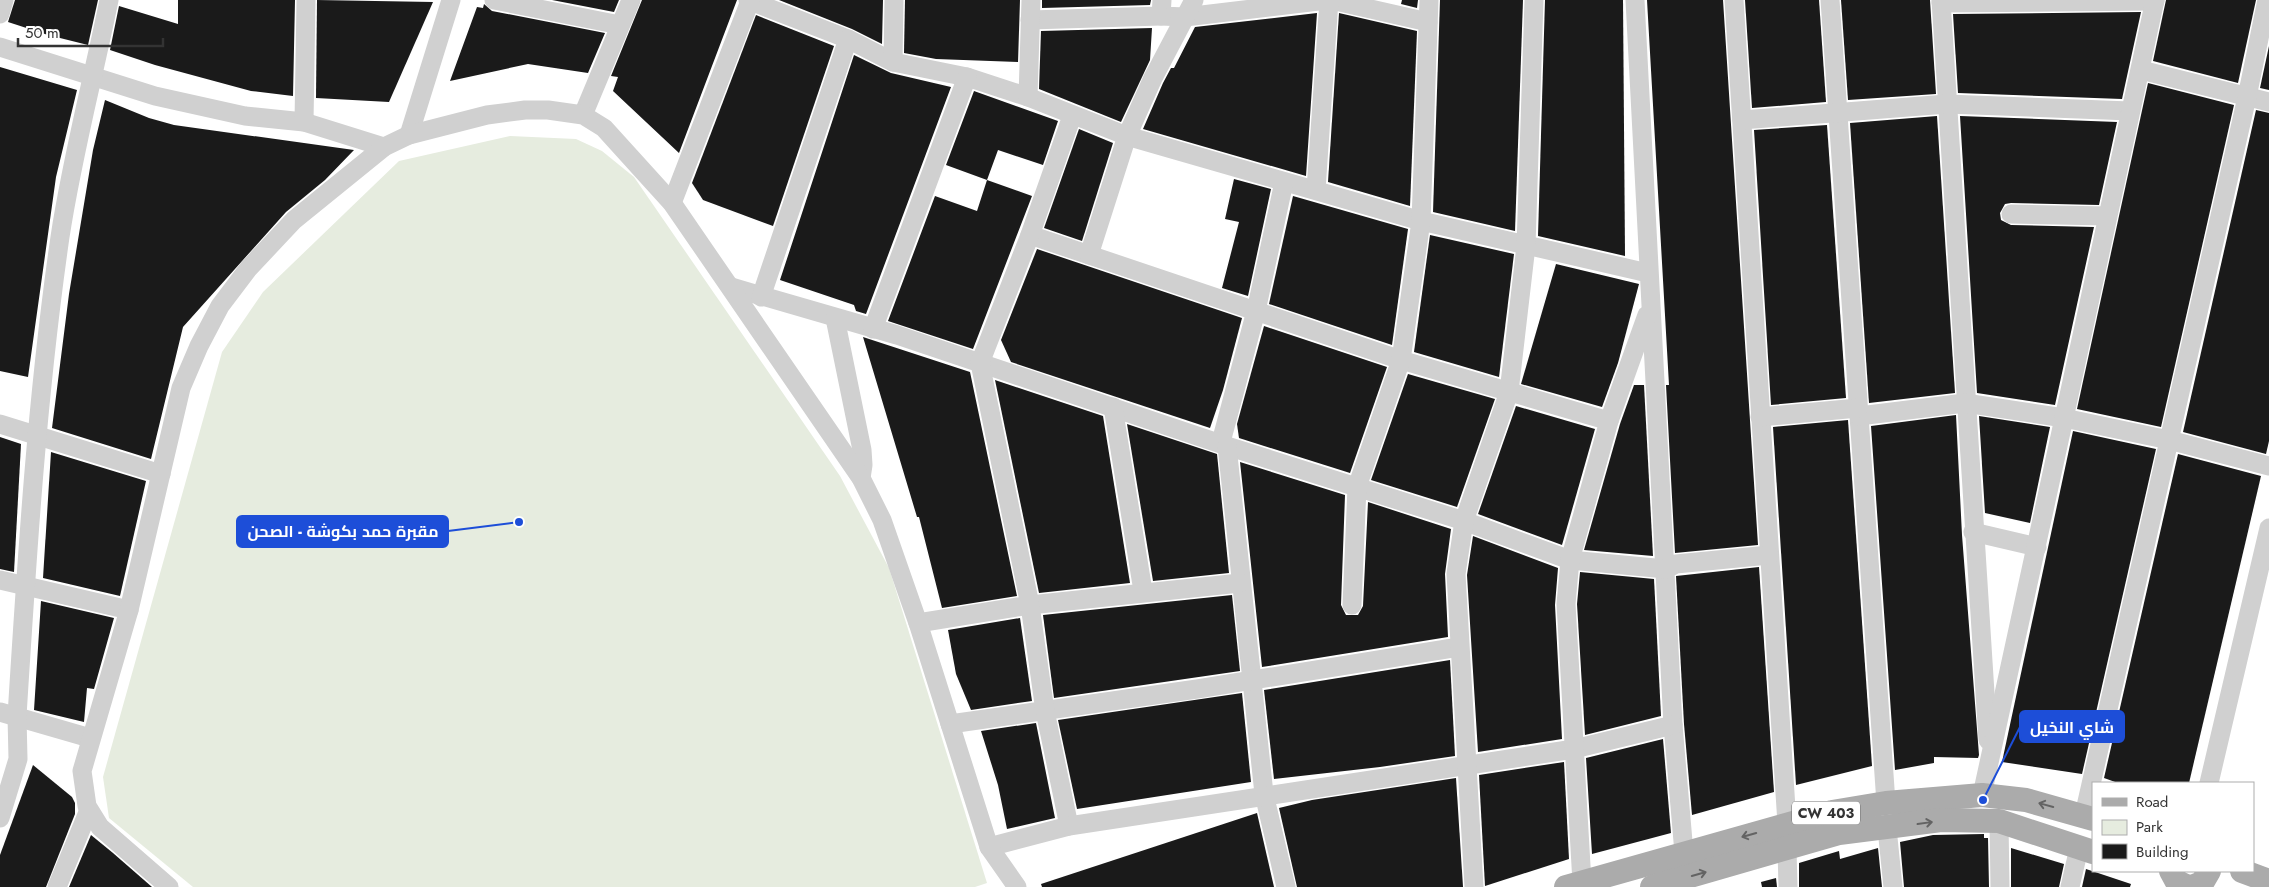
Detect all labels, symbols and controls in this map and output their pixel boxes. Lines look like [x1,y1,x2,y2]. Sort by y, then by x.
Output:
scale bar [18,15,162,47]
text: 50 m [25,22,59,44]
callout: مقبرة حمد بكوشة - الصحن [237,516,448,547]
text: مقبرة حمد بكوشة - الصحن [248,520,438,543]
callout: شاي النخيل [2020,711,2124,742]
text: شاي النخيل [2030,716,2114,740]
legend [2092,782,2254,872]
text: Road [2136,791,2168,813]
one-way arrow [2038,800,2054,809]
road number: CW 403 [1792,801,1860,824]
text: Park [2136,816,2163,838]
one-way arrow [1916,817,1932,827]
one-way arrow [1741,831,1757,840]
text: Building [2136,841,2188,863]
one-way arrow [1690,868,1706,878]

